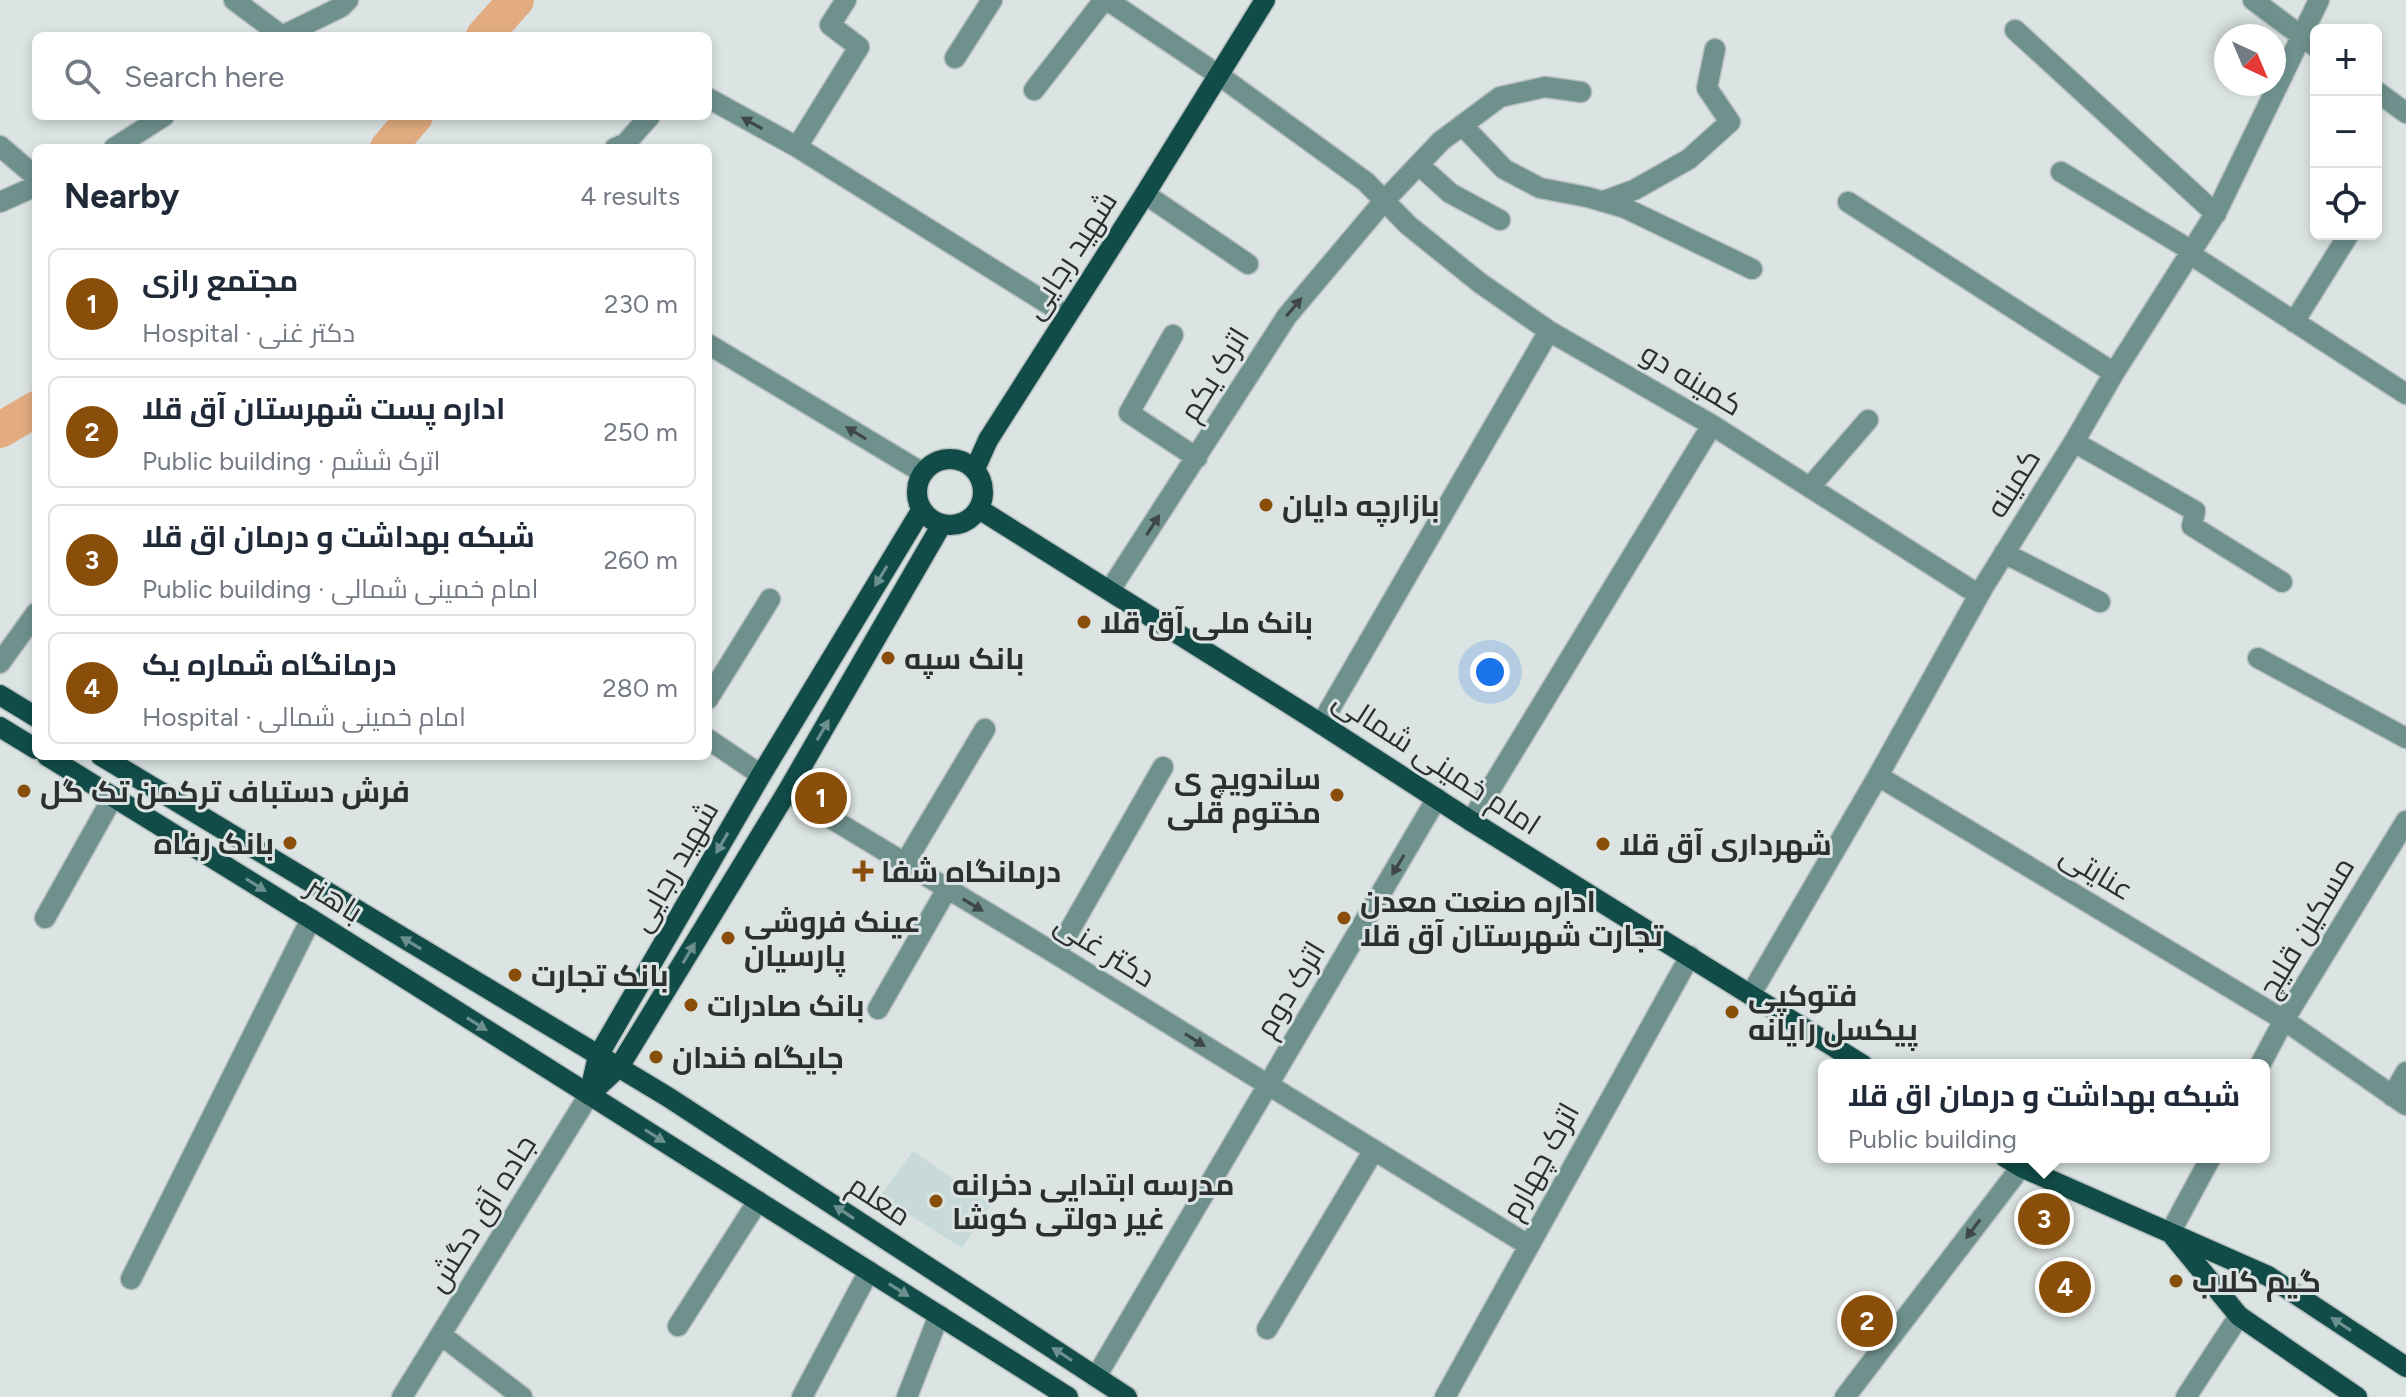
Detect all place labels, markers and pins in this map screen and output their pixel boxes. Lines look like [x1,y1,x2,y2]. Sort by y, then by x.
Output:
place label: بازارچه دایان [1282,487,1440,527]
marker: بازارچه دایان [1257,496,1275,514]
place label: بانک ملی آق قلا [1100,604,1313,641]
marker: بانک ملی آق قلا [1075,613,1093,631]
place label: بانک سپه [904,640,1024,679]
marker: بانک سپه [879,649,897,667]
place label: ساندویچ ی مختوم قلی [1167,760,1321,833]
pin: 1 [795,768,847,828]
place label: فرش دستباف ترکمن تک گل [40,773,410,810]
marker: فرش دستباف ترکمن تک گل [15,782,33,800]
marker: ساندویچ ی مختوم قلی [1328,786,1346,804]
place label: بانک رفاه [153,825,274,862]
place label: شهرداری آق قلا [1619,826,1832,863]
marker: بانک رفاه [281,834,299,852]
marker: شهرداری آق قلا [1594,835,1612,853]
place label: درمانگاه شفا [881,853,1061,890]
marker: درمانگاه شفا [852,860,874,882]
place label: اداره صنعت معدن تجارت شهرستان آق قلا [1360,883,1664,954]
place label: عینک فروشی پارسیان [744,903,921,977]
marker: اداره صنعت معدن تجارت شهرستان آق قلا [1335,909,1353,927]
marker: عینک فروشی پارسیان [719,929,737,947]
place label: بانک تجارت [531,957,669,994]
marker: بانک تجارت [506,966,524,984]
place label: فتوکپی پیکسل رایانه [1748,977,1918,1051]
place label: بانک صادرات [707,987,865,1024]
marker: بانک صادرات [682,996,700,1014]
marker: فتوکپی پیکسل رایانه [1723,1003,1741,1021]
place label: جایگاه خندان [672,1039,844,1076]
marker: جایگاه خندان [647,1048,665,1066]
place label: مدرسه ابتدایی دخرانه غیر دولتی کوشا [952,1166,1235,1237]
pin: 3 [2018,1189,2070,1249]
marker: مدرسه ابتدایی دخرانه غیر دولتی کوشا [927,1192,945,1210]
pin: 4 [2039,1257,2091,1317]
place label: گیم کلاب [2192,1263,2321,1302]
marker: گیم کلاب [2167,1272,2185,1290]
pin: 2 [1841,1291,1893,1351]

